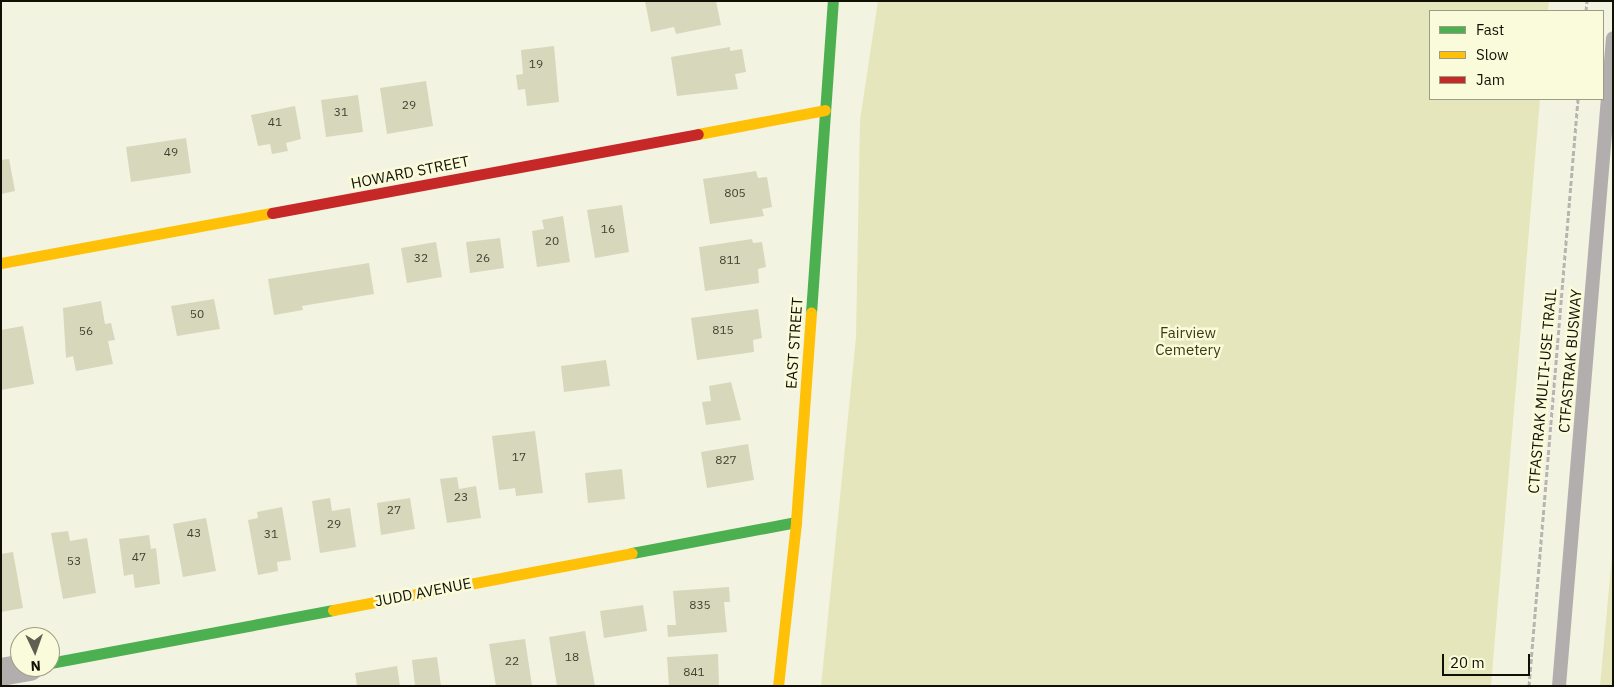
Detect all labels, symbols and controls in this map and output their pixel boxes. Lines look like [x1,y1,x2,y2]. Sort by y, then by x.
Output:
legend [1429,10,1604,100]
text: Fast [1476,20,1504,39]
text: Slow [1476,45,1509,64]
house number: 19 [529,57,543,71]
text: Jam [1476,70,1505,89]
house number: 29 [402,98,416,112]
house number: 31 [334,105,348,119]
house number: 41 [268,115,282,129]
house number: 49 [164,145,178,159]
street label: HOWARD STREET [349,152,471,192]
house number: 805 [724,186,746,200]
house number: 16 [601,222,615,236]
house number: 20 [545,234,559,248]
house number: 32 [414,251,428,265]
house number: 26 [476,251,490,265]
house number: 811 [719,253,741,267]
street label: CTFASTRAK MULTI-USE TRAIL [1524,288,1560,494]
street label: CTFASTRAK BUSWAY [1555,288,1585,434]
street label: EAST STREET [782,297,806,389]
house number: 50 [190,307,204,321]
house number: 815 [712,323,734,337]
park label: Fairview Cemetery [1155,323,1221,358]
house number: 56 [79,324,93,338]
house number: 17 [512,450,526,464]
house number: 827 [715,453,737,467]
house number: 23 [454,490,468,504]
house number: 27 [387,503,401,517]
house number: 29 [327,517,341,531]
house number: 43 [187,526,201,540]
house number: 31 [264,527,278,541]
house number: 47 [132,550,146,564]
house number: 53 [67,554,81,568]
street label: JUDD AVENUE [373,574,473,610]
house number: 835 [689,598,711,612]
north arrow [10,627,60,677]
scale bar [1444,644,1532,676]
house number: 18 [565,650,579,664]
text: 20 m [1450,653,1485,672]
house number: 22 [505,654,519,668]
text: N [30,657,41,675]
house number: 841 [683,665,705,679]

